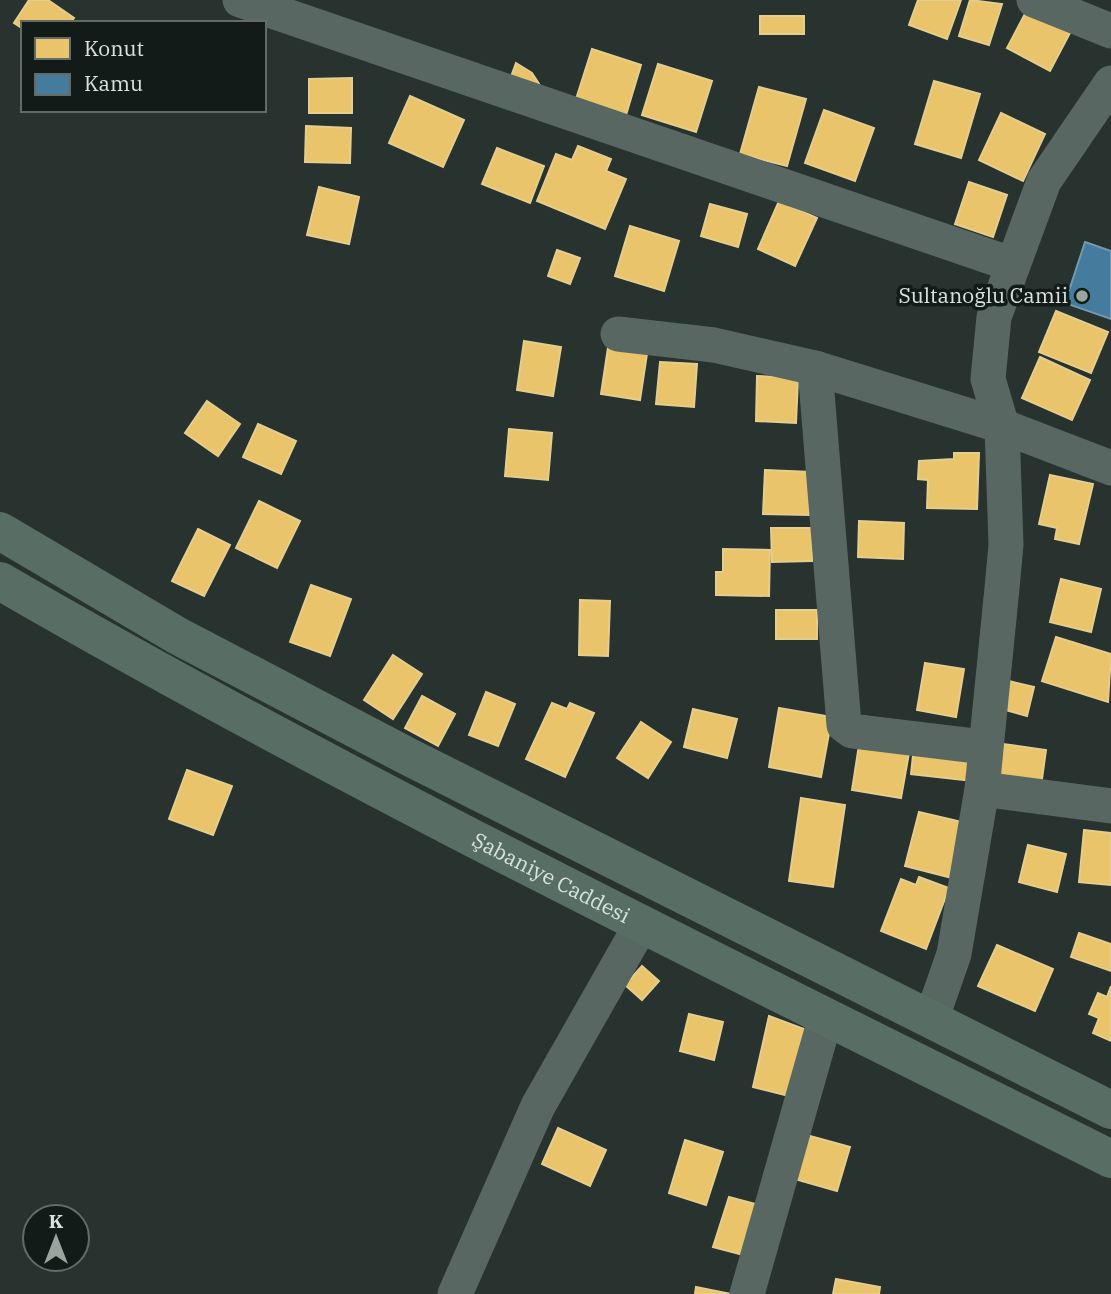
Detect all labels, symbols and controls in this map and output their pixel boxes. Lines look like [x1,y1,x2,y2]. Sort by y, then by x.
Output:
legend [21,21,266,112]
text: Konut [84,34,144,62]
text: Kamu [84,69,143,97]
place label: Sultanoğlu Camii [898,281,1068,309]
marker: Sultanoğlu Camii [1074,288,1090,304]
street label: Şabaniye Caddesi [468,825,635,929]
north arrow [21,1203,91,1273]
text: K [49,1209,64,1233]

